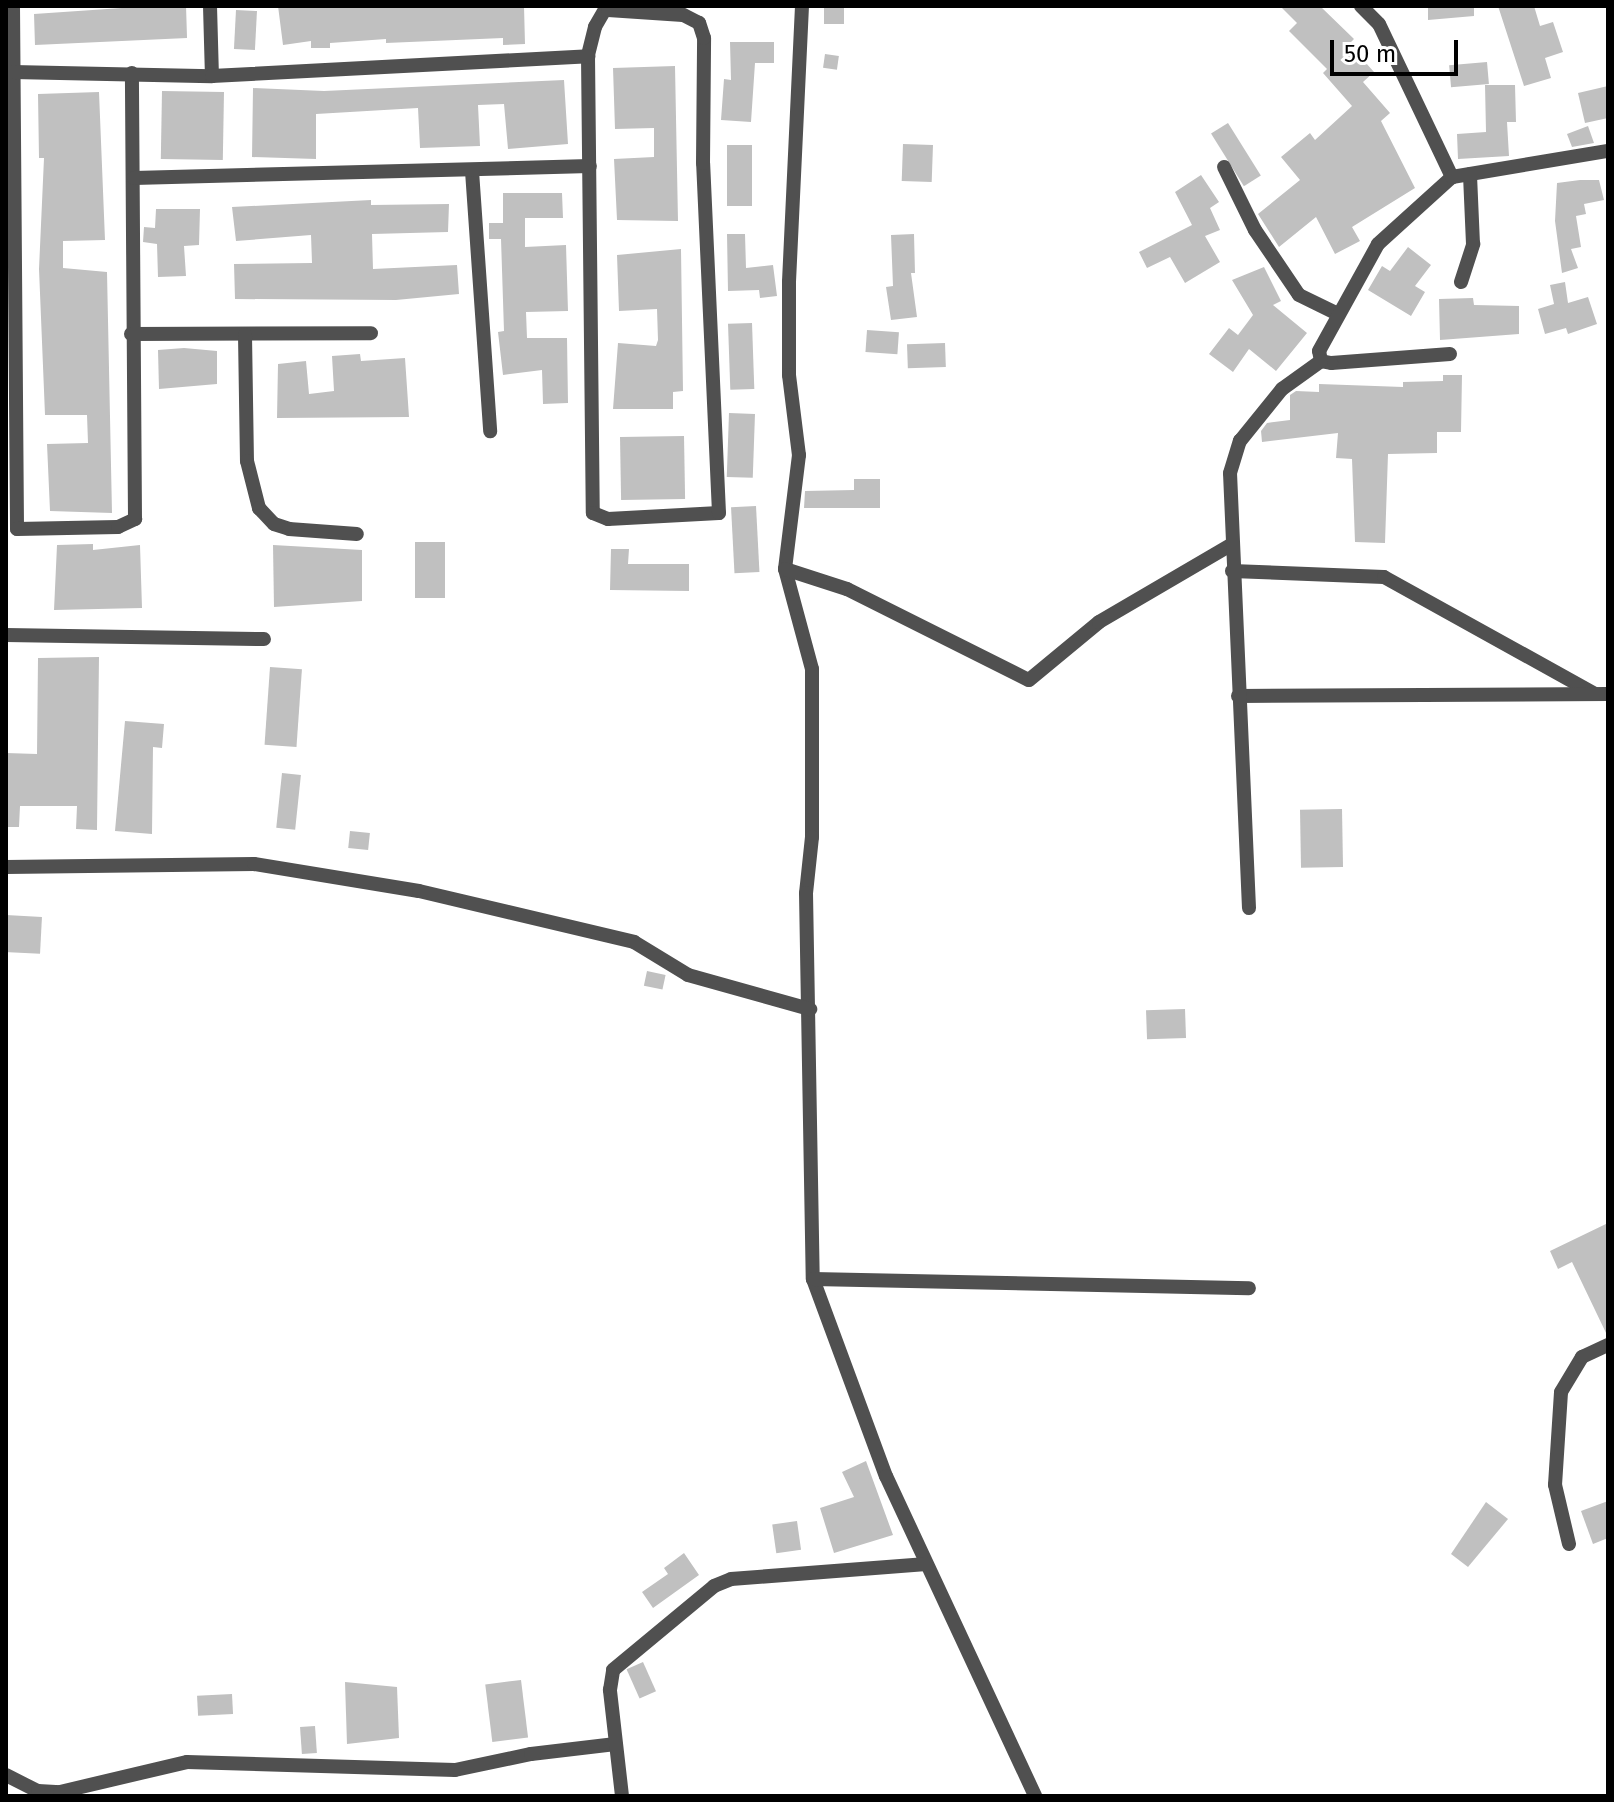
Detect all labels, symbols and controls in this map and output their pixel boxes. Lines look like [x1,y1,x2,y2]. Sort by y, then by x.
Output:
scale bar [1334,24,1462,74]
text: 50 m [1344,40,1396,68]

